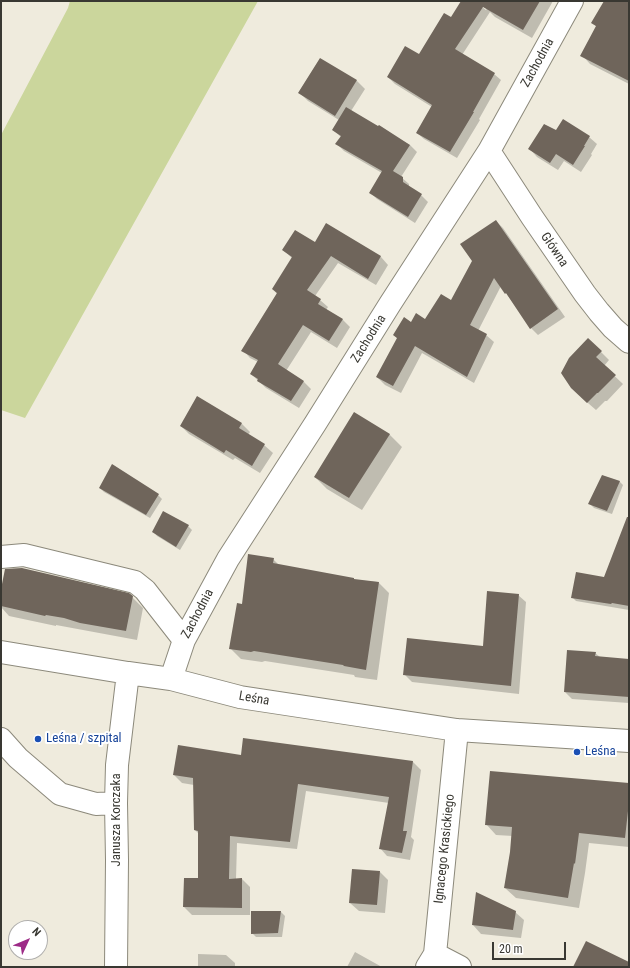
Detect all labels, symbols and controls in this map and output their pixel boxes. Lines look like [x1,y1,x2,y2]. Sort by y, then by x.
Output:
street label: Zachodnia [518,36,558,90]
street label: Główna [537,230,571,270]
street label: Zachodnia [348,312,390,366]
street label: Zachodnia [178,587,218,641]
street label: Leśna [238,689,270,709]
place label: Leśna / szpital [46,731,122,747]
marker: Leśna / szpital [33,734,43,744]
place label: Leśna [585,744,616,760]
marker: Leśna [572,747,582,757]
street label: Janusza Korczaka [109,773,125,867]
street label: Ignacego Krasickiego [431,793,459,905]
north arrow [8,920,48,960]
text: N [29,925,43,939]
scale bar [494,934,568,960]
text: 20 m [499,942,523,956]

